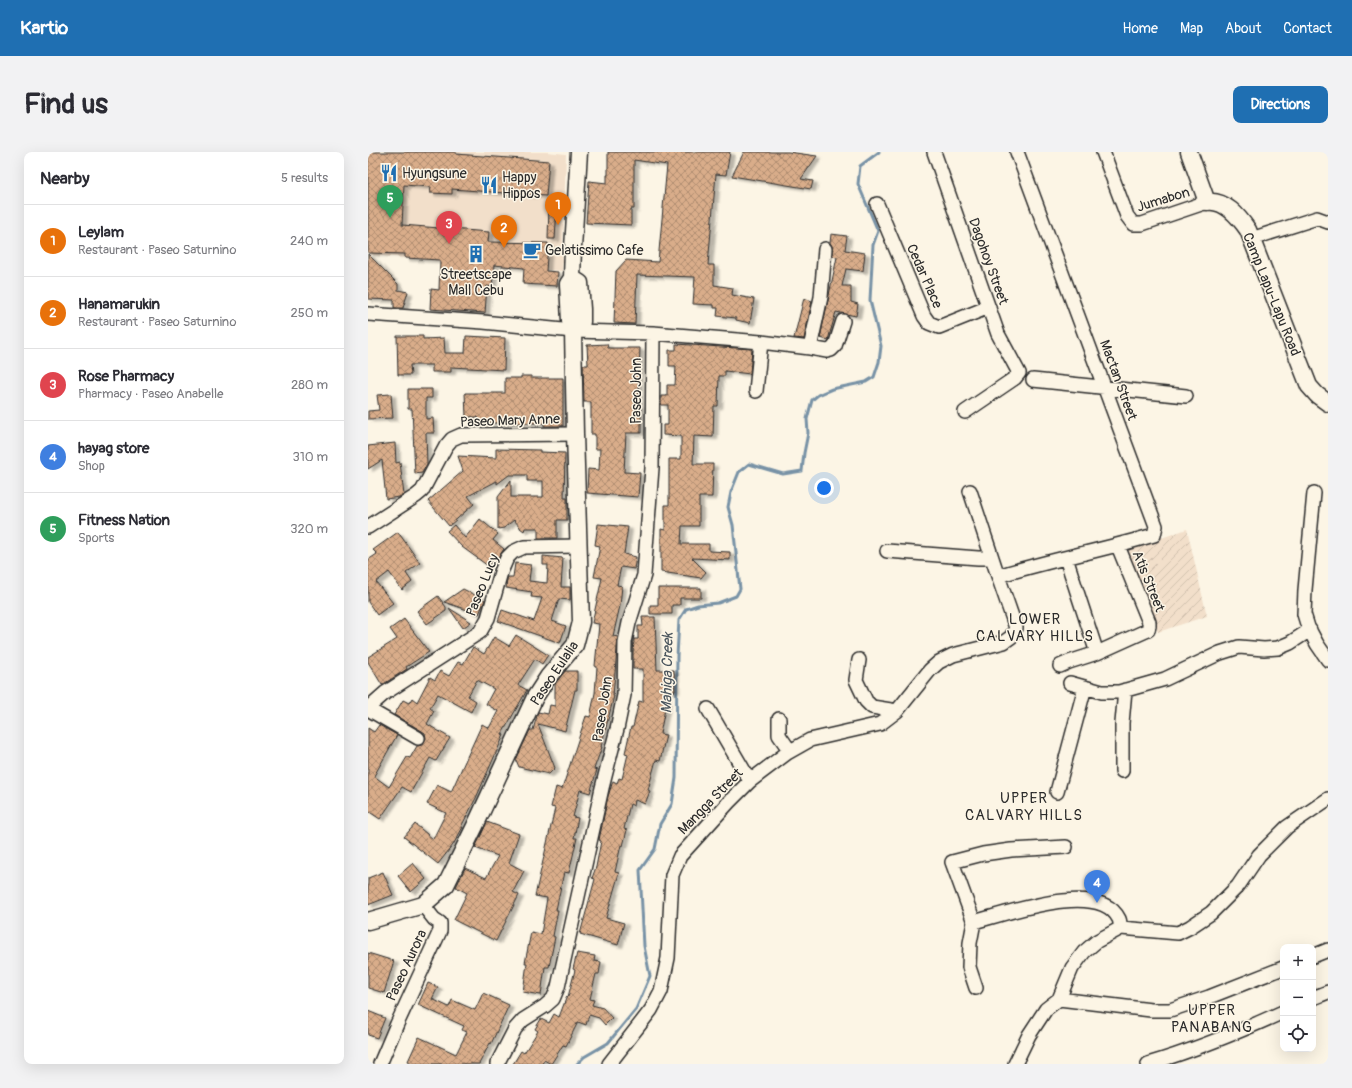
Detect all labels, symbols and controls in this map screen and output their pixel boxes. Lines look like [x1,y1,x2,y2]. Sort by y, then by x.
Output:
text: Kartio [20,16,68,40]
text: Home [1123,20,1158,37]
text: Map [1180,20,1203,37]
text: About [1225,20,1261,37]
text: Contact [1283,20,1332,37]
button: Directions [1233,86,1328,123]
text: Find us [24,87,108,122]
restaurant icon: Hyungsune [379,163,399,183]
place label: Hyungsune [402,165,467,182]
text: Nearby [40,168,89,189]
place label: Happy Hippos [502,169,541,202]
text: 5 results [281,170,328,186]
restaurant icon: Happy Hippos [479,175,499,195]
street label: Jumabon [1135,183,1192,216]
pin: 5 [377,185,403,218]
pin: 1 [545,192,571,225]
pin: 3 [436,211,462,244]
pin: 2 [491,215,517,248]
street label: Dagohoy Street [965,216,1012,307]
text: Leylam [78,223,124,242]
street label: Camp Lapu-Lapu Road [1239,230,1304,358]
text: 1 [50,233,56,249]
text: 240 m [290,233,328,249]
cafe icon: Gelatissimo Cafe [522,240,542,260]
street label: Cedar Place [903,241,946,311]
text: Restaurant · Paseo Saturnino [78,242,236,258]
place label: Gelatissimo Cafe [545,242,643,259]
building icon: Streetscape Mall Cebu [466,244,486,264]
place label: Streetscape Mall Cebu [440,266,512,299]
text: Hanamarukin [78,295,160,314]
text: 2 [49,305,57,321]
text: 250 m [290,305,328,321]
text: Restaurant · Paseo Saturnino [78,314,236,330]
street label: Mactan Street [1096,338,1141,423]
street label: Paseo John [628,358,645,424]
text: Rose Pharmacy [78,367,174,386]
text: 3 [49,377,57,393]
text: 280 m [291,377,328,393]
text: Pharmacy · Paseo Anabelle [78,386,224,402]
street label: Paseo Mary Anne [460,410,560,431]
text: hayag store [78,439,149,458]
text: 4 [49,449,57,465]
text: 310 m [292,449,328,465]
text: Shop [78,458,105,474]
your location [814,478,834,498]
text: Fitness Nation [78,511,170,530]
text: 5 [49,521,57,537]
text: 320 m [290,521,328,537]
text: Sports [78,530,114,546]
street label: Atis Street [1129,548,1169,615]
street label: Paseo Lucy [462,552,503,619]
district label: LOWER CALVARY HILLS [976,610,1094,646]
water label: Mahiga Creek [657,631,678,714]
street label: Paseo Eulalia [527,638,582,709]
street label: Paseo John [589,675,616,743]
street label: Mangga Street [674,764,746,838]
district label: UPPER CALVARY HILLS [965,789,1083,825]
pin: 4 [1084,870,1110,903]
street label: Paseo Aurora [383,927,430,1004]
map controls [1280,944,1316,1052]
button: + [1280,944,1316,980]
button: − [1280,980,1316,1016]
district label: UPPER PANABANG [1171,1001,1253,1037]
button: locate [1280,1016,1316,1052]

